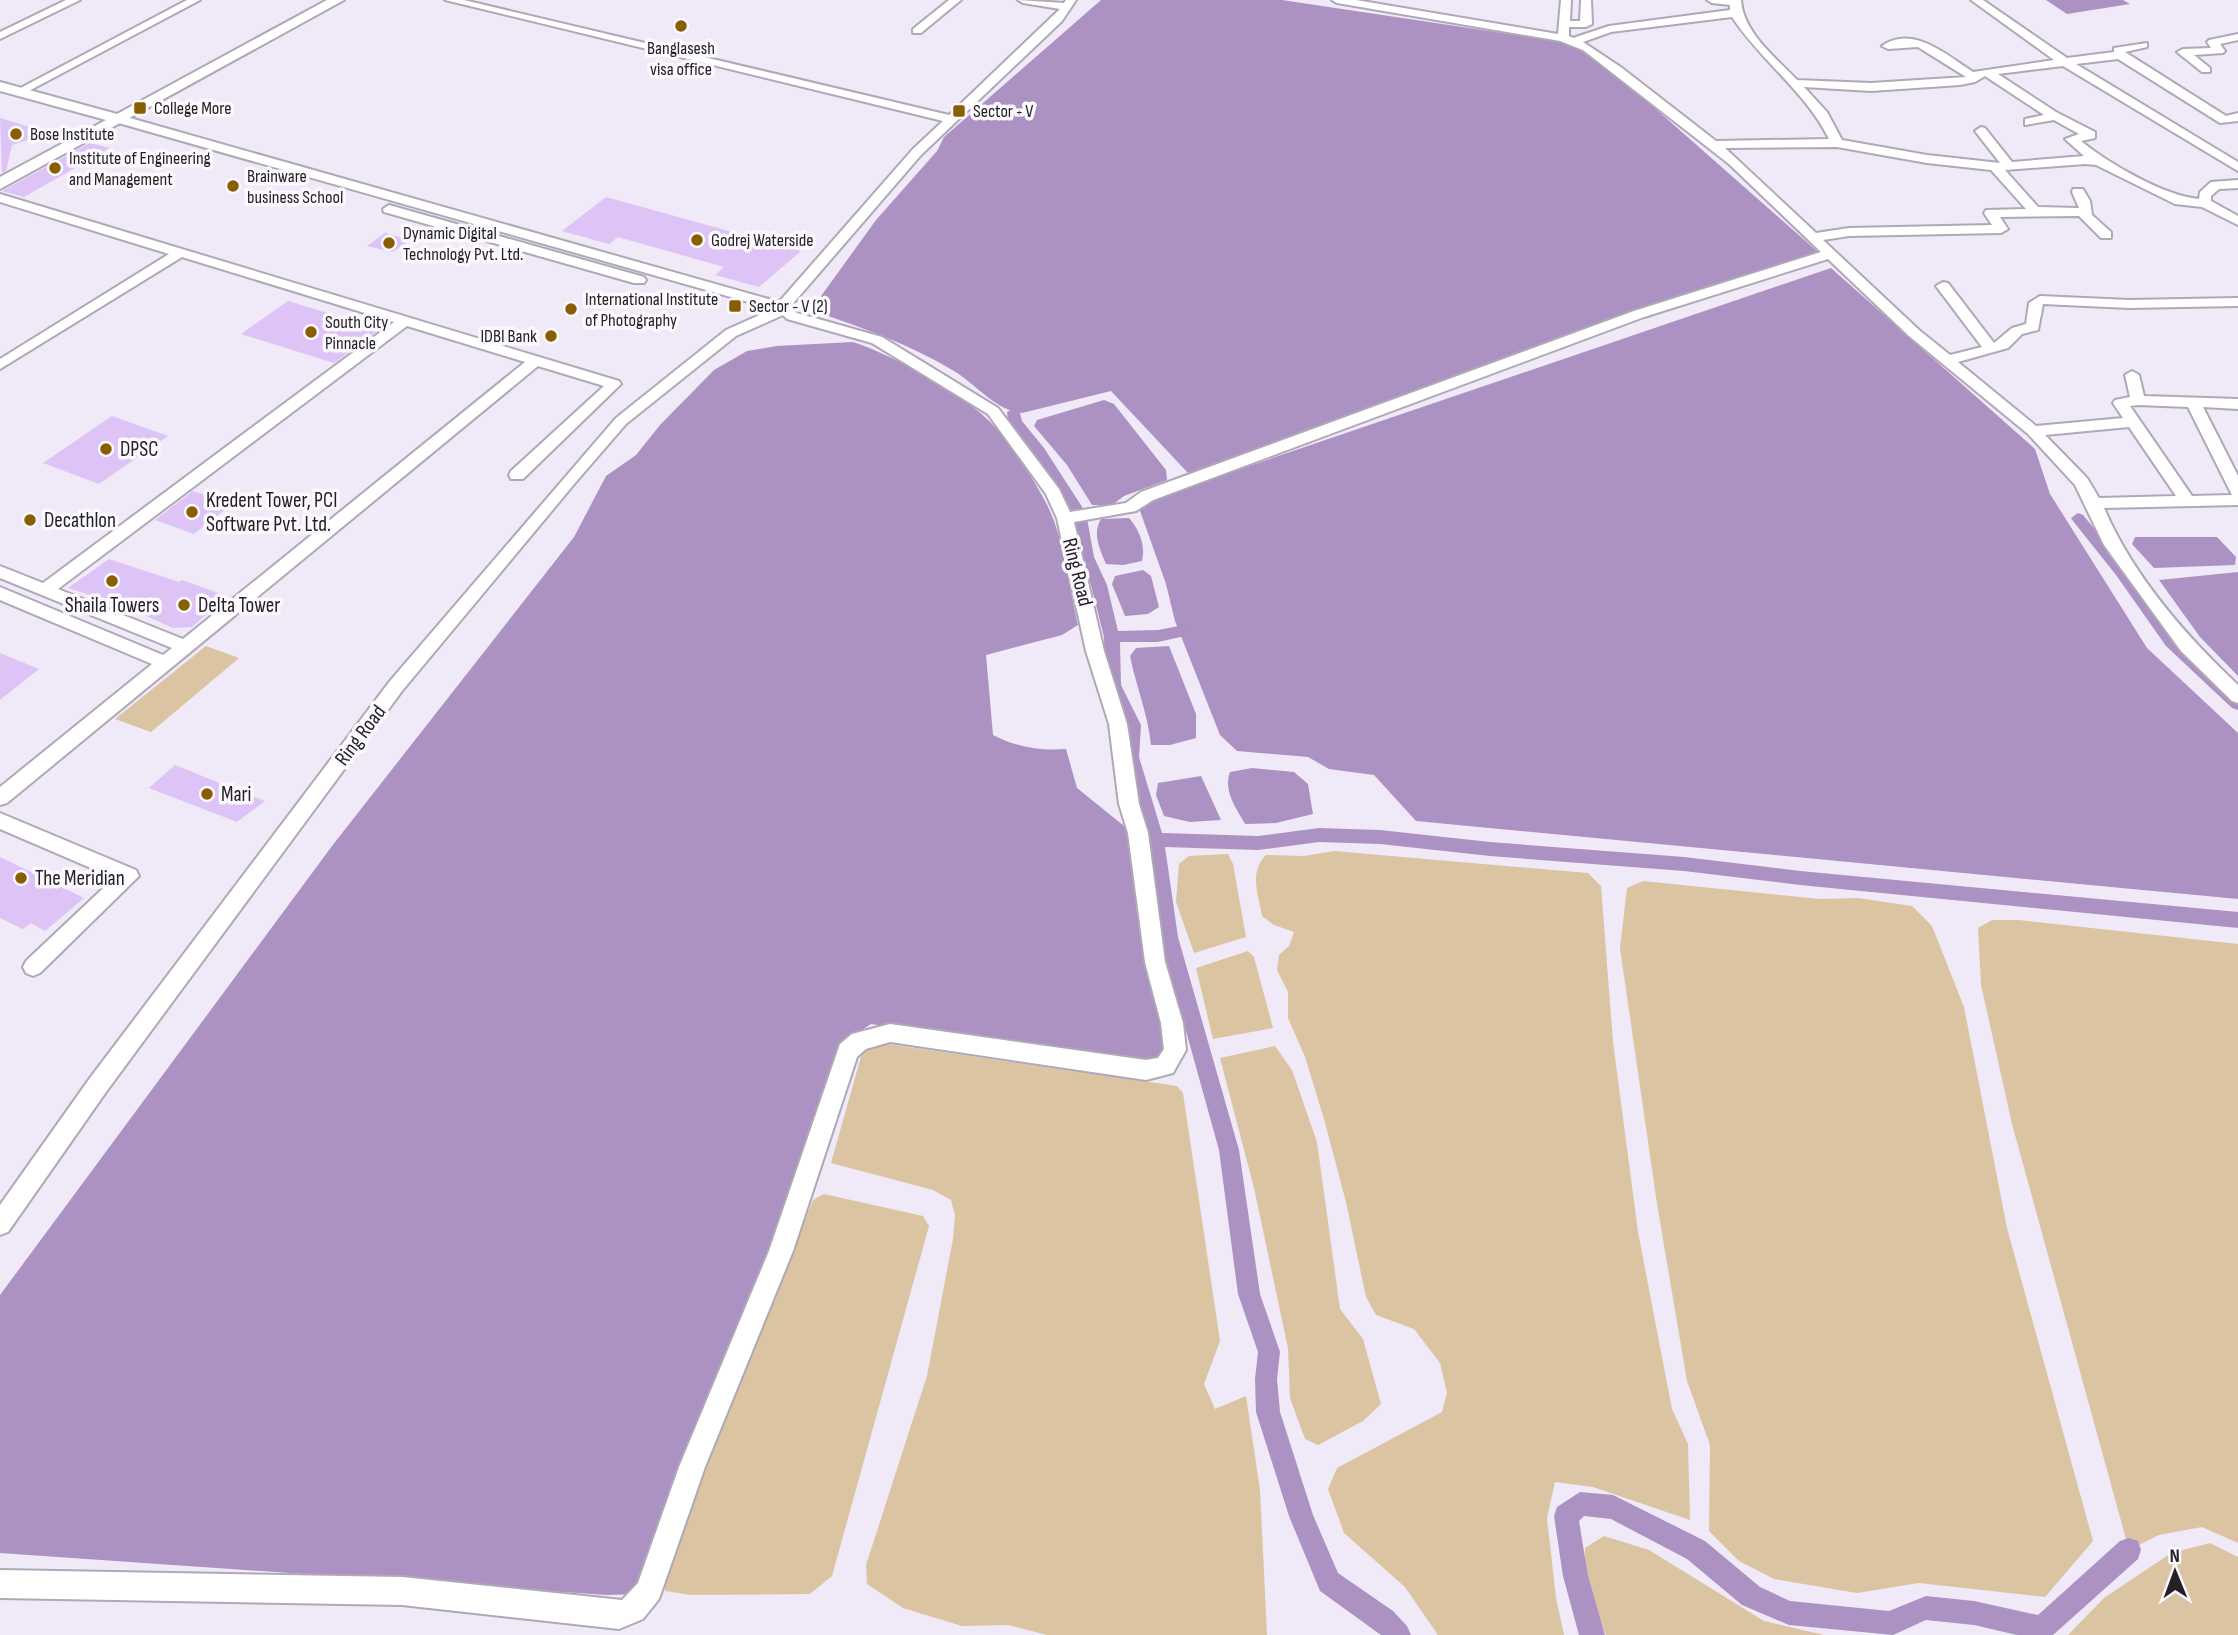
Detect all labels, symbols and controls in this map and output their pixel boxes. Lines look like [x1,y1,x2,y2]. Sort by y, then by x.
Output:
marker: Banglasesh visa office [673,18,689,34]
place label: Banglasesh visa office [647,38,715,80]
place label: College More [154,98,231,119]
marker: College More [132,100,148,116]
place label: Sector - V [973,101,1033,122]
marker: Sector - V [951,103,967,119]
place label: Bose Institute [30,124,114,145]
marker: Bose Institute [8,126,24,142]
place label: Institute of Engineering and Management [69,148,211,190]
marker: Institute of Engineering and Management [47,160,63,176]
place label: Brainware business School [247,166,343,208]
marker: Brainware business School [225,178,241,194]
place label: Dynamic Digital Technology Pvt. Ltd. [403,223,523,265]
place label: Godrej Waterside [711,230,813,251]
marker: Godrej Waterside [689,232,705,248]
marker: Dynamic Digital Technology Pvt. Ltd. [381,235,397,251]
place label: International Institute of Photography [585,289,718,331]
place label: Sector - V (2) [749,296,828,317]
marker: Sector - V (2) [727,298,743,314]
marker: International Institute of Photography [563,301,579,317]
place label: South City Pinnacle [325,312,388,354]
marker: South City Pinnacle [303,324,319,340]
place label: IDBI Bank [480,326,537,347]
marker: IDBI Bank [543,328,559,344]
place label: DPSC [120,437,158,462]
marker: DPSC [98,441,114,457]
place label: Kredent Tower, PCI Software Pvt. Ltd. [206,488,337,537]
marker: Kredent Tower, PCI Software Pvt. Ltd. [184,504,200,520]
place label: Decathlon [44,508,116,533]
marker: Decathlon [22,512,38,528]
street label: Ring Road [1057,535,1098,609]
marker: Shaila Towers [104,573,120,589]
place label: Shaila Towers [65,593,159,618]
place label: Delta Tower [198,593,280,618]
marker: Delta Tower [176,597,192,613]
street label: Ring Road [330,700,391,771]
place label: Mari [221,782,252,807]
marker: Mari [199,786,215,802]
place label: The Meridian [35,866,125,891]
marker: The Meridian [13,870,29,886]
north arrow [2140,1537,2210,1607]
text: N [2169,1545,2180,1568]

